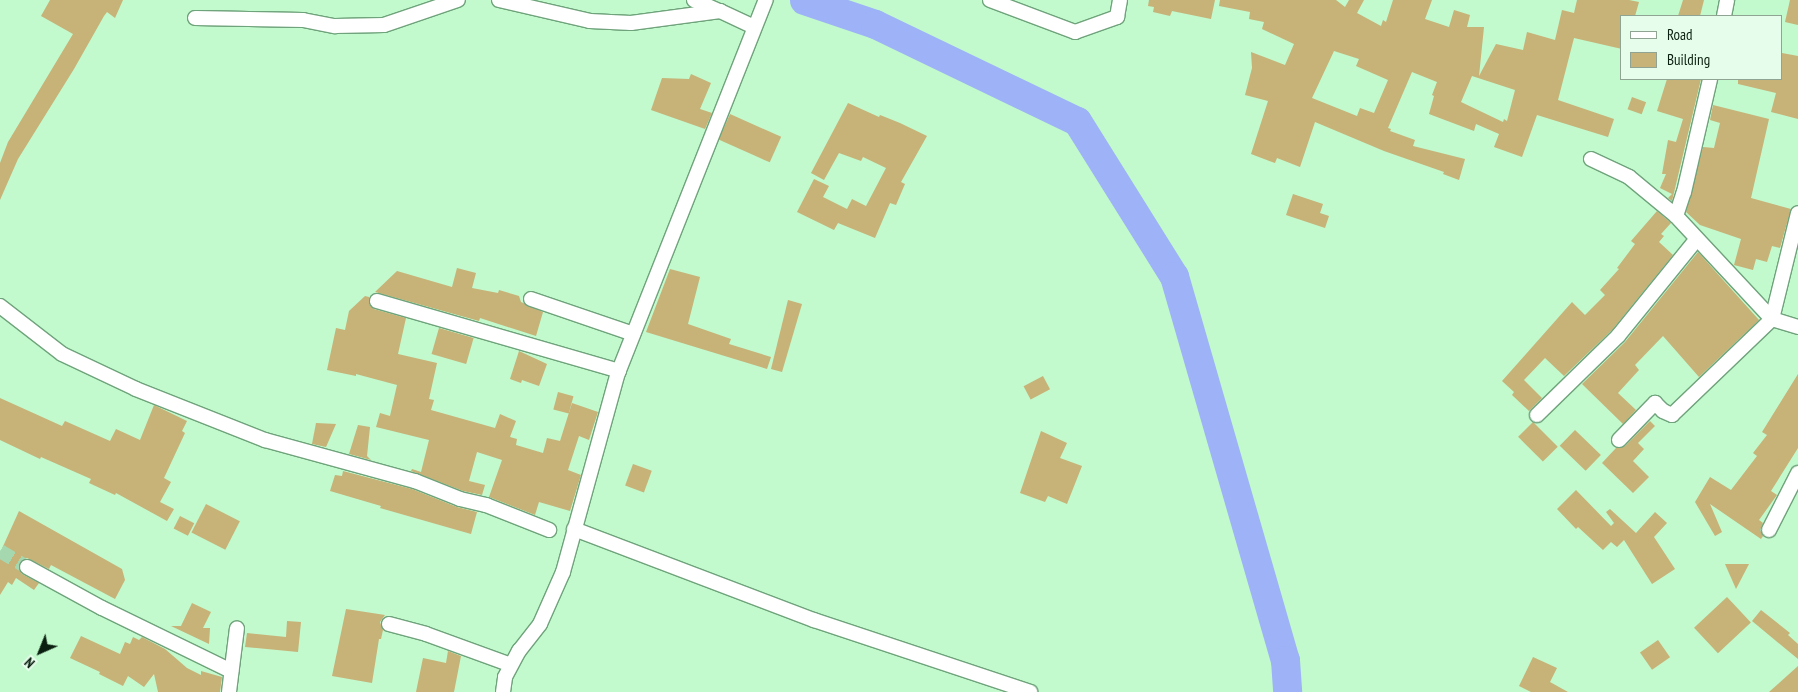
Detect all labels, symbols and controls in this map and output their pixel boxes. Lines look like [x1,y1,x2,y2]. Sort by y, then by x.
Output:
legend [1620,15,1783,80]
text: Road [1667,25,1693,44]
text: Building [1667,50,1710,69]
north arrow [15,627,65,677]
text: N [21,654,39,672]

